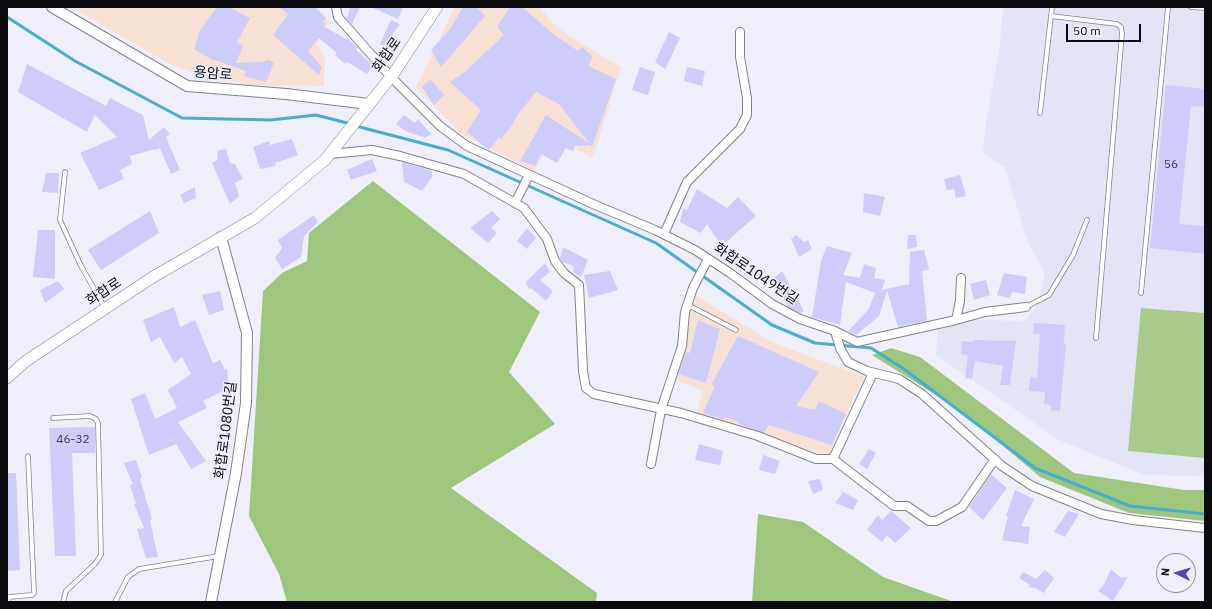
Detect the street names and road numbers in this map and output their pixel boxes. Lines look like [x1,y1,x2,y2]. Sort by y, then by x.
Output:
street label: 화합로 [369,34,405,76]
street label: 용암로 [193,64,233,84]
street label: 화합로1049번길 [711,240,801,308]
street label: 화합로 [83,274,125,310]
street label: 화합로1080번길 [212,380,240,480]

